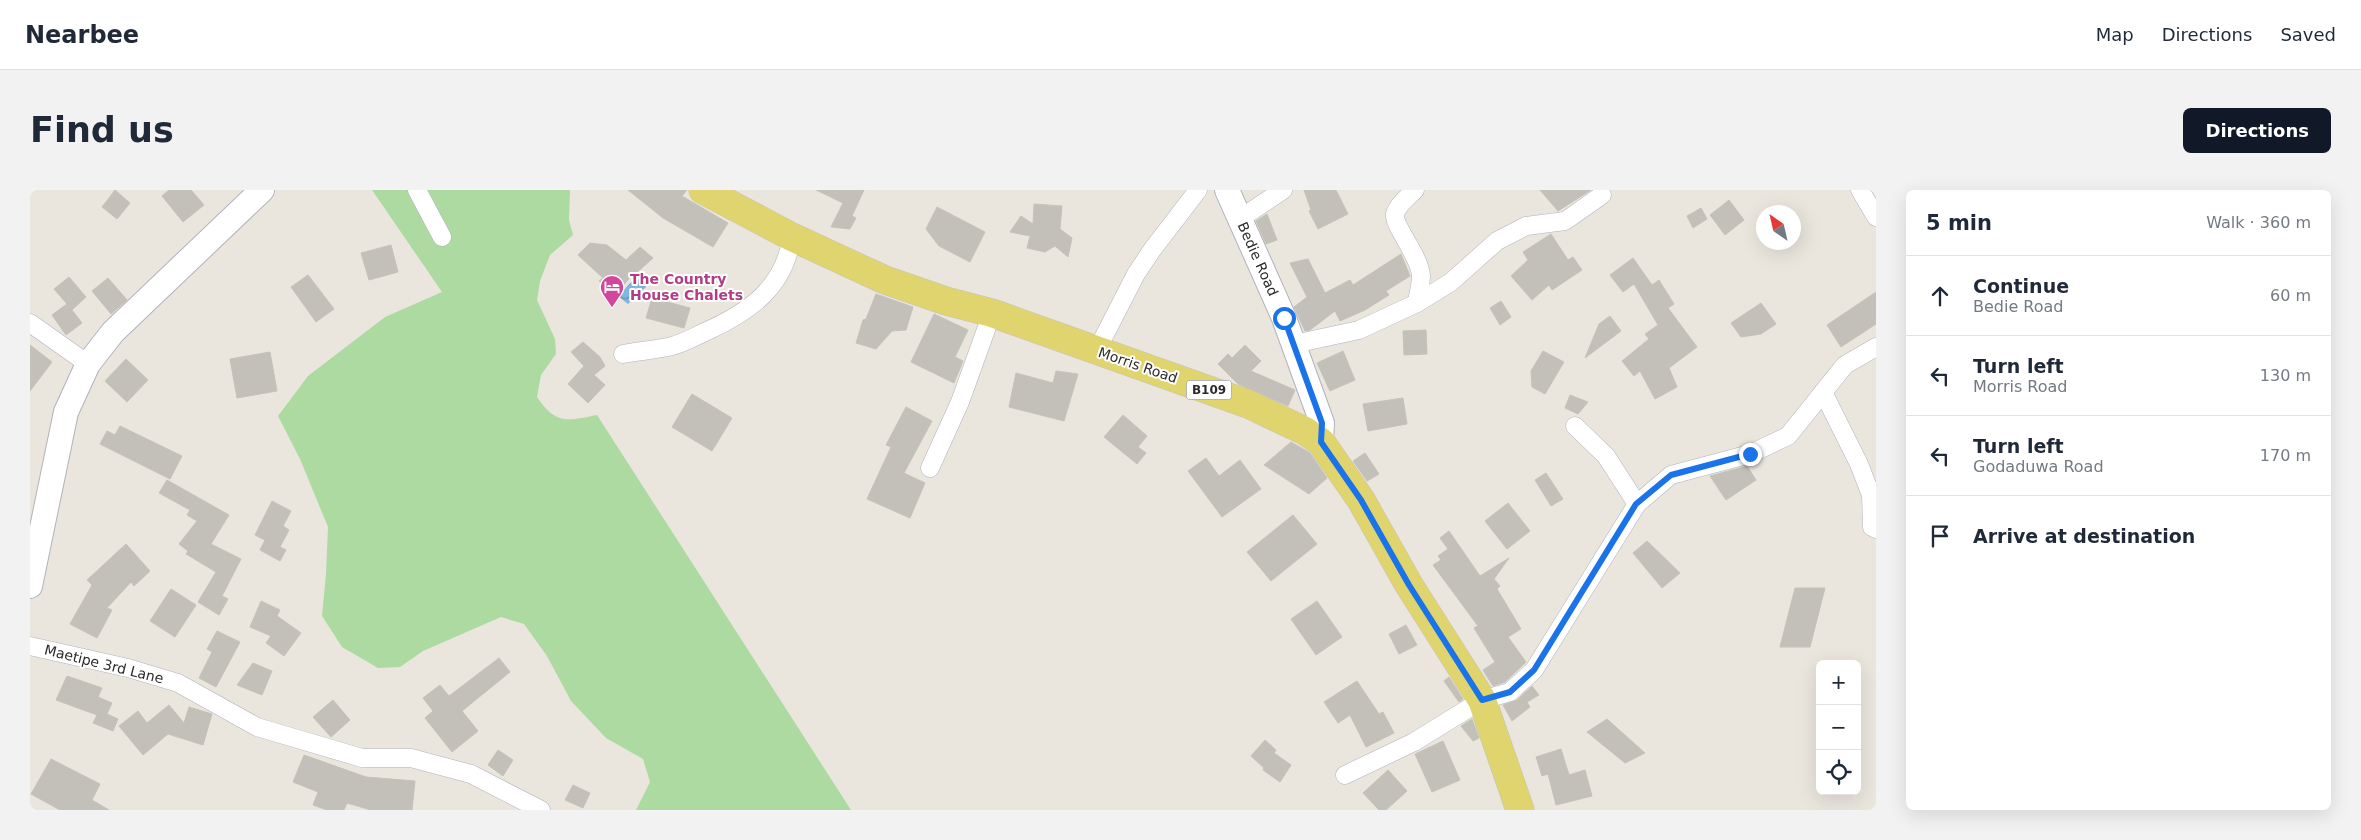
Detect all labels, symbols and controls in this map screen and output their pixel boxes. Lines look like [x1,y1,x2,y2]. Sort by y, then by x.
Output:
text: Nearbee [25,21,139,49]
text: Map [2096,24,2134,45]
text: Directions [2162,24,2252,45]
text: Saved [2280,24,2336,45]
button: Directions [2183,108,2331,153]
text: Find us [30,110,174,150]
north arrow [1756,205,1801,250]
text: 5 min [1926,211,1992,235]
text: Walk · 360 m [2206,213,2311,232]
street label: Bedie Road [1235,220,1281,298]
place label: The Country House Chalets [630,271,743,303]
hotel icon: The Country House Chalets [599,274,625,308]
text: Continue [1973,275,2069,297]
icon: ahead [1926,282,1954,310]
text: 60 m [2270,286,2311,305]
text: Bedie Road [1973,297,2064,316]
route start [1273,307,1296,330]
street label: Morris Road [1096,344,1180,386]
text: Turn left [1973,355,2064,377]
icon: left [1926,362,1954,390]
text: 130 m [2260,366,2311,385]
text: Morris Road [1973,377,2067,396]
road number: B109 [1186,380,1232,400]
text: Turn left [1973,435,2064,457]
icon: left [1926,442,1954,470]
route end [1739,443,1762,466]
text: 170 m [2260,446,2311,465]
text: Godaduwa Road [1973,457,2104,476]
icon: arrive [1926,522,1954,550]
text: Arrive at destination [1973,525,2195,547]
street label: Maetipe 3rd Lane [43,641,165,687]
map controls [1816,660,1861,795]
button: + [1816,660,1861,705]
button: − [1816,705,1861,750]
button: locate [1816,750,1861,795]

